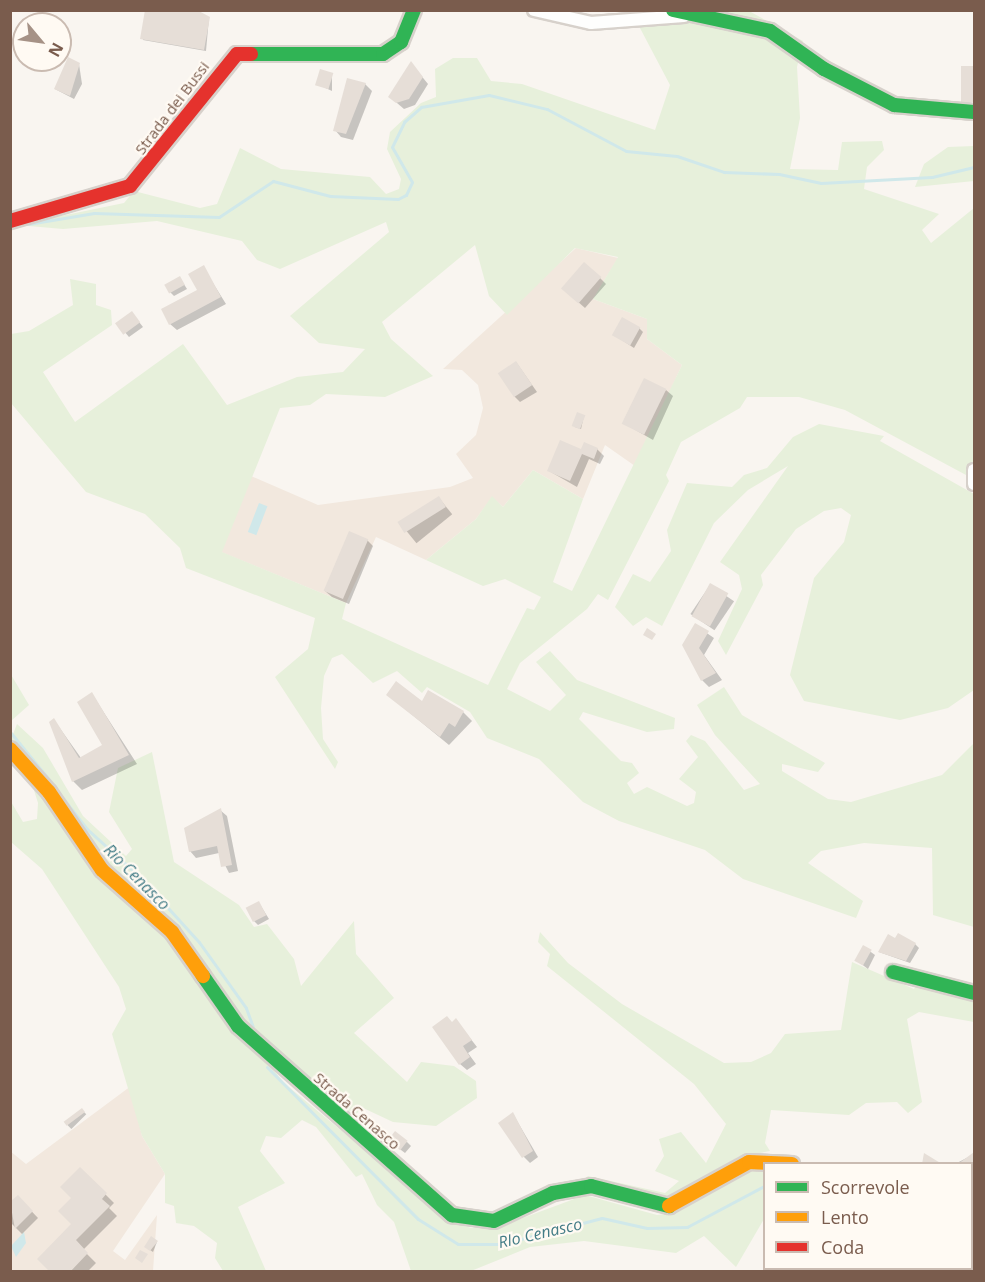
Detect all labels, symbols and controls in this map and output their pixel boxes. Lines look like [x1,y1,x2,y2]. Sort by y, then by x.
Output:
north arrow [12,12,72,72]
text: N [43,39,69,61]
street label: Strada dei Bussi [131,58,213,158]
water label: Rio Cenasco [100,840,174,914]
street label: Strada Cenasco [310,1069,404,1153]
legend [763,1162,973,1270]
text: Scorrevole [821,1175,910,1199]
text: Lento [821,1205,869,1229]
water label: RIo Cenasco [496,1214,584,1252]
text: Coda [821,1235,864,1259]

